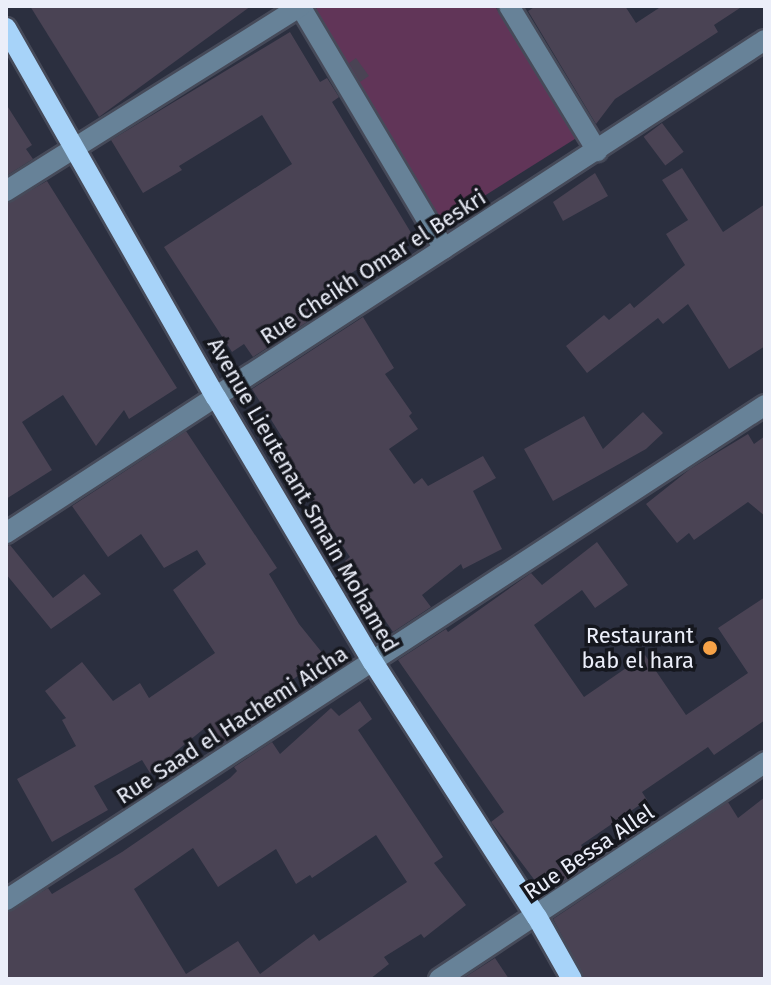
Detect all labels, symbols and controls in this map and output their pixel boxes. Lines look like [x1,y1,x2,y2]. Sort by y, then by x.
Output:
street label: Rue Cheikh Omar el Beskri [255,184,491,350]
street label: Avenue Lieutenant Smain Mohamed [202,333,404,657]
place label: Restaurant bab el hara [581,622,694,674]
marker: Restaurant bab el hara [701,639,719,657]
street label: Rue Saad el Hachemi Aicha [111,640,353,810]
street label: Rue Bessa Allel [519,799,659,905]

